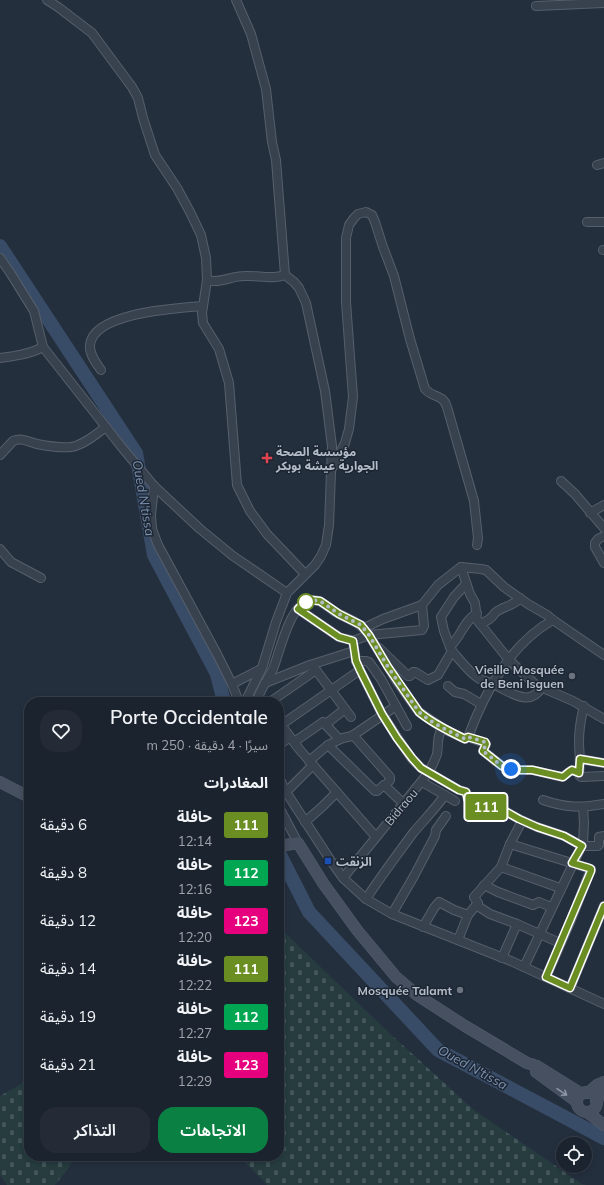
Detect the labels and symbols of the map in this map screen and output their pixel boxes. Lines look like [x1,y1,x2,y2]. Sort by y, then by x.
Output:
place label: مؤسسة الصحة الجوارية عيشة بوبكر [275,444,378,473]
marker: مؤسسة الصحة الجوارية عيشة بوبكر [261,452,273,464]
water label: Oued N'tissa [129,459,159,537]
unlabelled marker [297,593,315,611]
place label: Vieille Mosquée de Beni Isguen [474,662,564,691]
marker: Vieille Mosquée de Beni Isguen [567,671,577,681]
your location [501,759,521,779]
street label: Bidraou [381,786,421,828]
line badge: 111 [463,794,509,820]
place label: الزنقت [336,854,372,869]
marker: الزنقت [323,856,333,866]
place label: Mosquée Talamt [358,983,452,998]
marker: Mosquée Talamt [455,985,465,995]
water label: Oued N'tissa [436,1041,511,1093]
one-way arrow [557,1088,568,1096]

